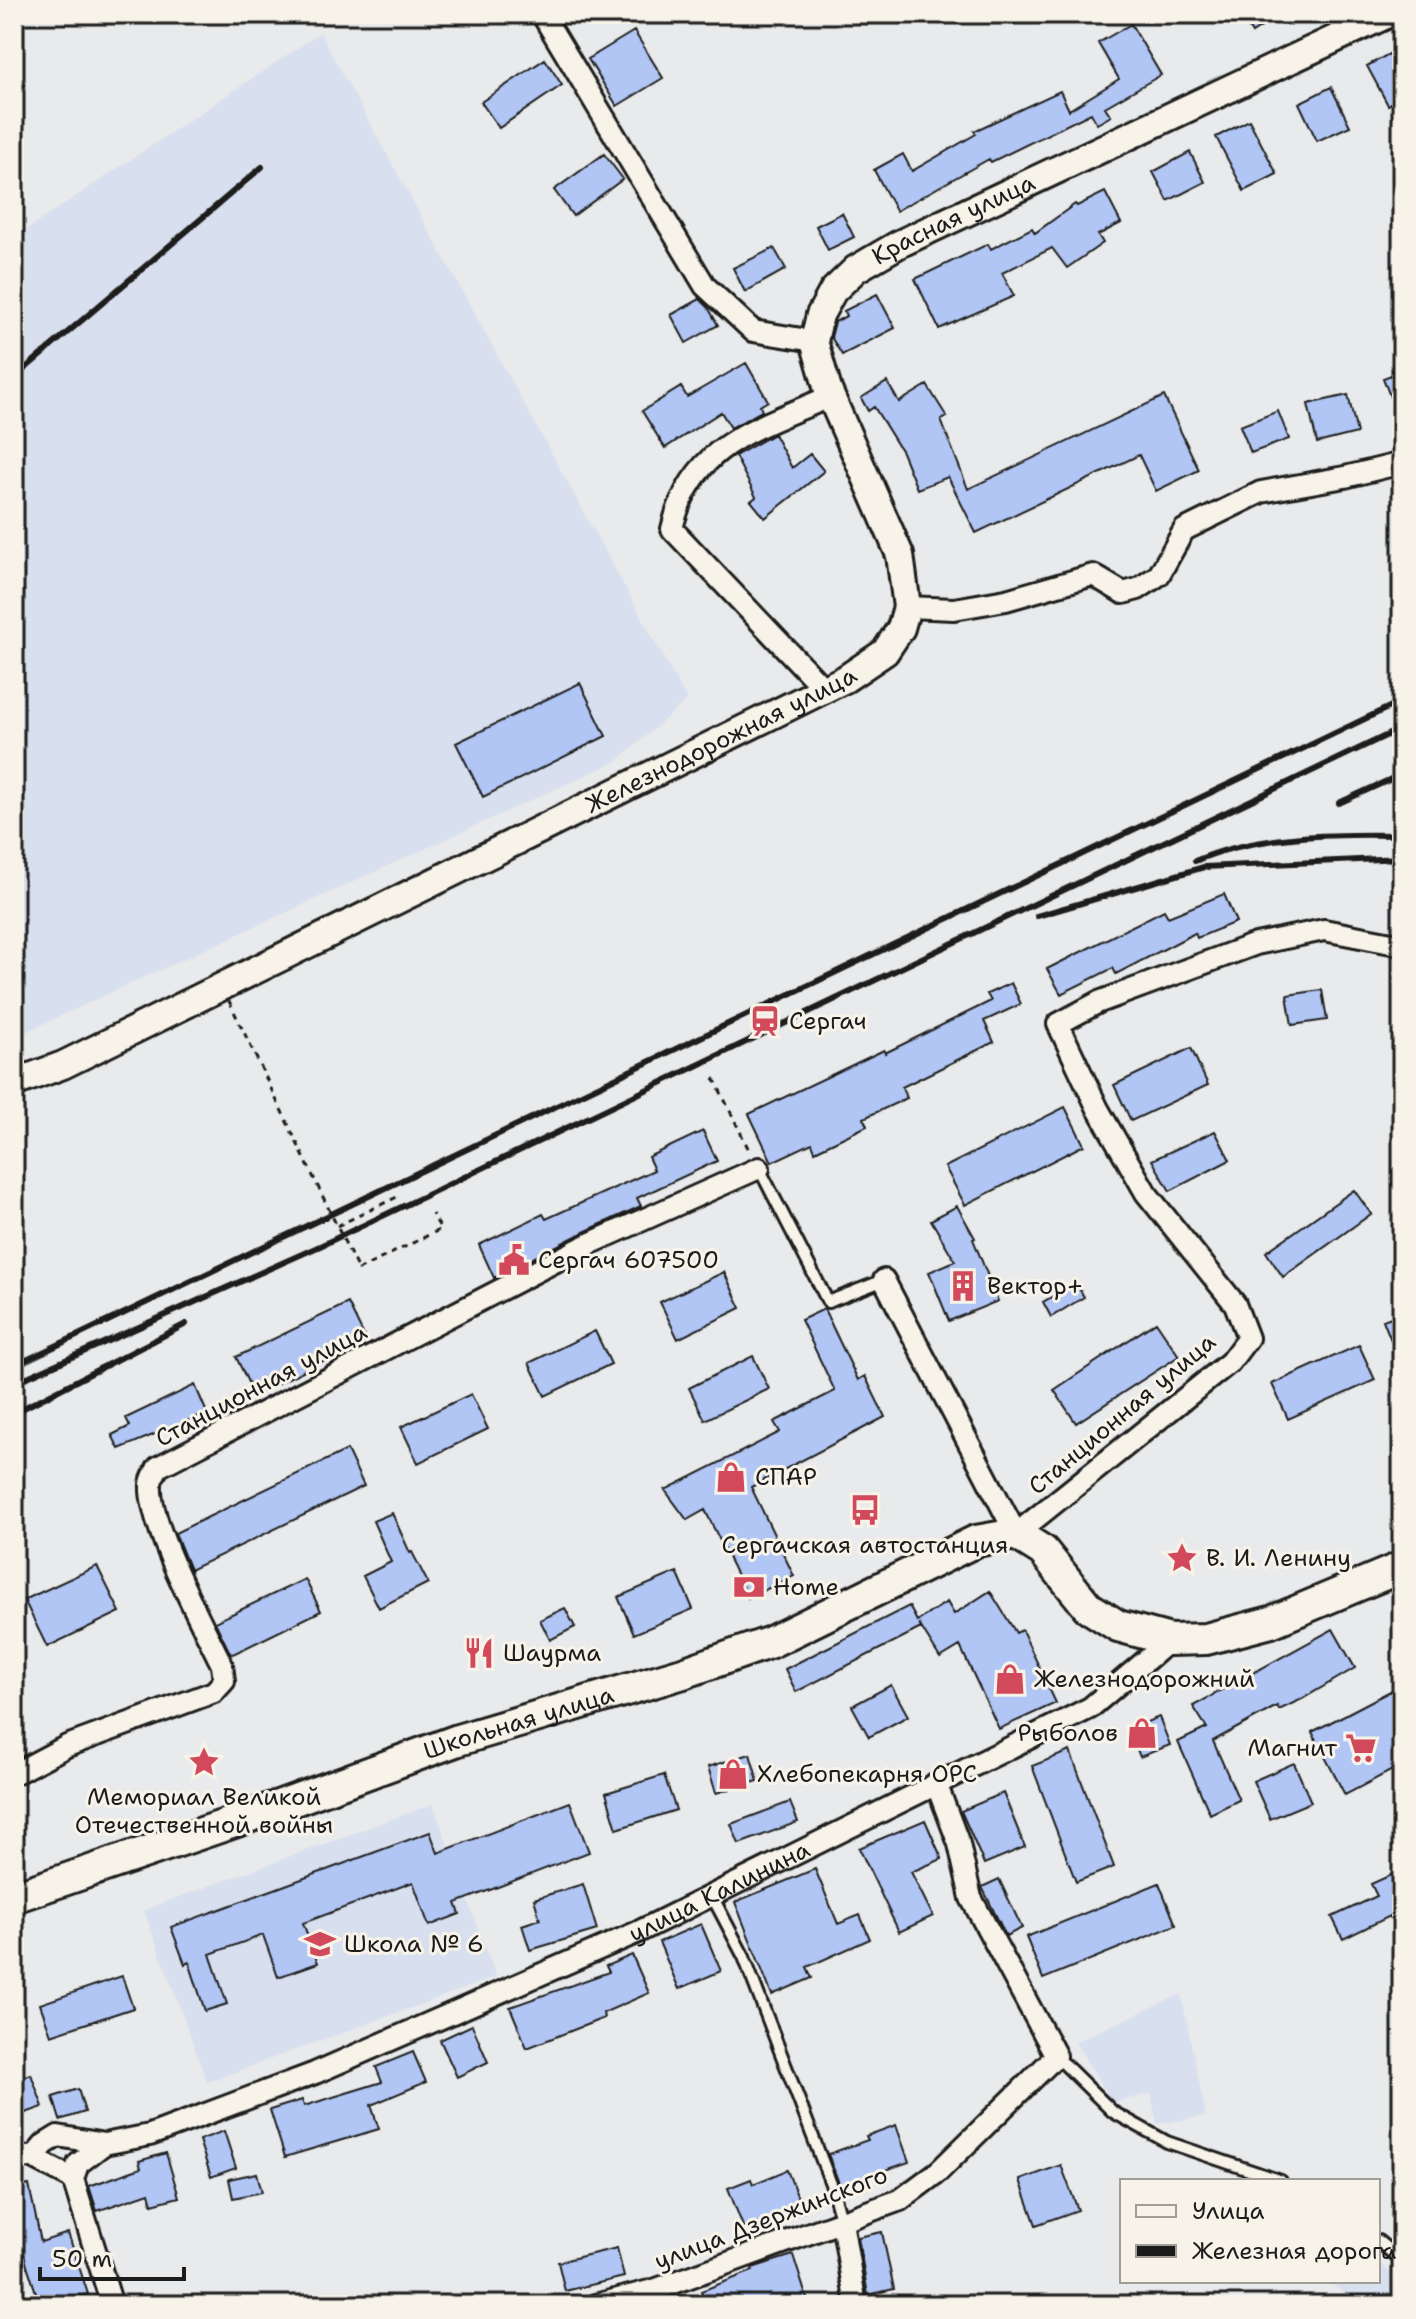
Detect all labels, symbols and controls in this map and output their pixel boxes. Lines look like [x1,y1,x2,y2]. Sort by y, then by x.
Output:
street label: Красная улица [866,166,1040,272]
street label: Железнодорожная улица [580,660,863,821]
station icon: Сергач [748,1004,782,1038]
place label: Сергач [789,1005,866,1037]
public building icon: Сергач 607500 [497,1243,531,1277]
place label: Сергач 607500 [538,1244,719,1276]
building icon: Вектор+ [946,1269,980,1303]
place label: Вектор+ [987,1270,1084,1302]
street label: Станционная улица [150,1316,372,1454]
street label: Станционная улица [1022,1326,1222,1502]
shop icon: СПАР [714,1460,748,1494]
place label: СПАР [755,1461,817,1493]
bus stop icon: Сергачская автостанция [848,1493,882,1527]
place label: Сергачская автостанция [721,1529,1009,1561]
place icon: В. И. Ленину [1165,1541,1199,1575]
place label: В. И. Ленину [1206,1542,1351,1574]
bank icon: Home [732,1570,766,1604]
place label: Home [773,1571,839,1603]
restaurant icon: Шаурма [462,1636,496,1670]
place label: Шаурма [503,1637,601,1669]
shop icon: Железнодорожний [993,1662,1027,1696]
place label: Железнодорожний [1034,1663,1255,1695]
street label: Школьная улица [419,1678,618,1767]
shop icon: Рыболов [1125,1716,1159,1750]
place label: Рыболов [1018,1717,1118,1749]
supermarket icon: Магнит [1344,1731,1378,1765]
place label: Магнит [1248,1732,1338,1764]
place icon: Мемориал Великой Отечественной войны [187,1745,221,1779]
shop icon: Хлебопекарня ОРС [716,1757,750,1791]
place label: Хлебопекарня ОРС [757,1758,977,1790]
place label: Мемориал Великой Отечественной войны [75,1781,333,1841]
street label: улица Калинина [624,1833,815,1950]
school or university icon: Школа № 6 [303,1927,337,1961]
place label: Школа № 6 [344,1928,484,1960]
street label: улица Дзержинского [650,2159,892,2277]
legend [1120,2179,1380,2283]
text: Улица [1192,2195,1265,2227]
scale bar [40,2231,184,2281]
text: Железная дорога [1192,2235,1396,2267]
text: 50 m [52,2243,112,2275]

